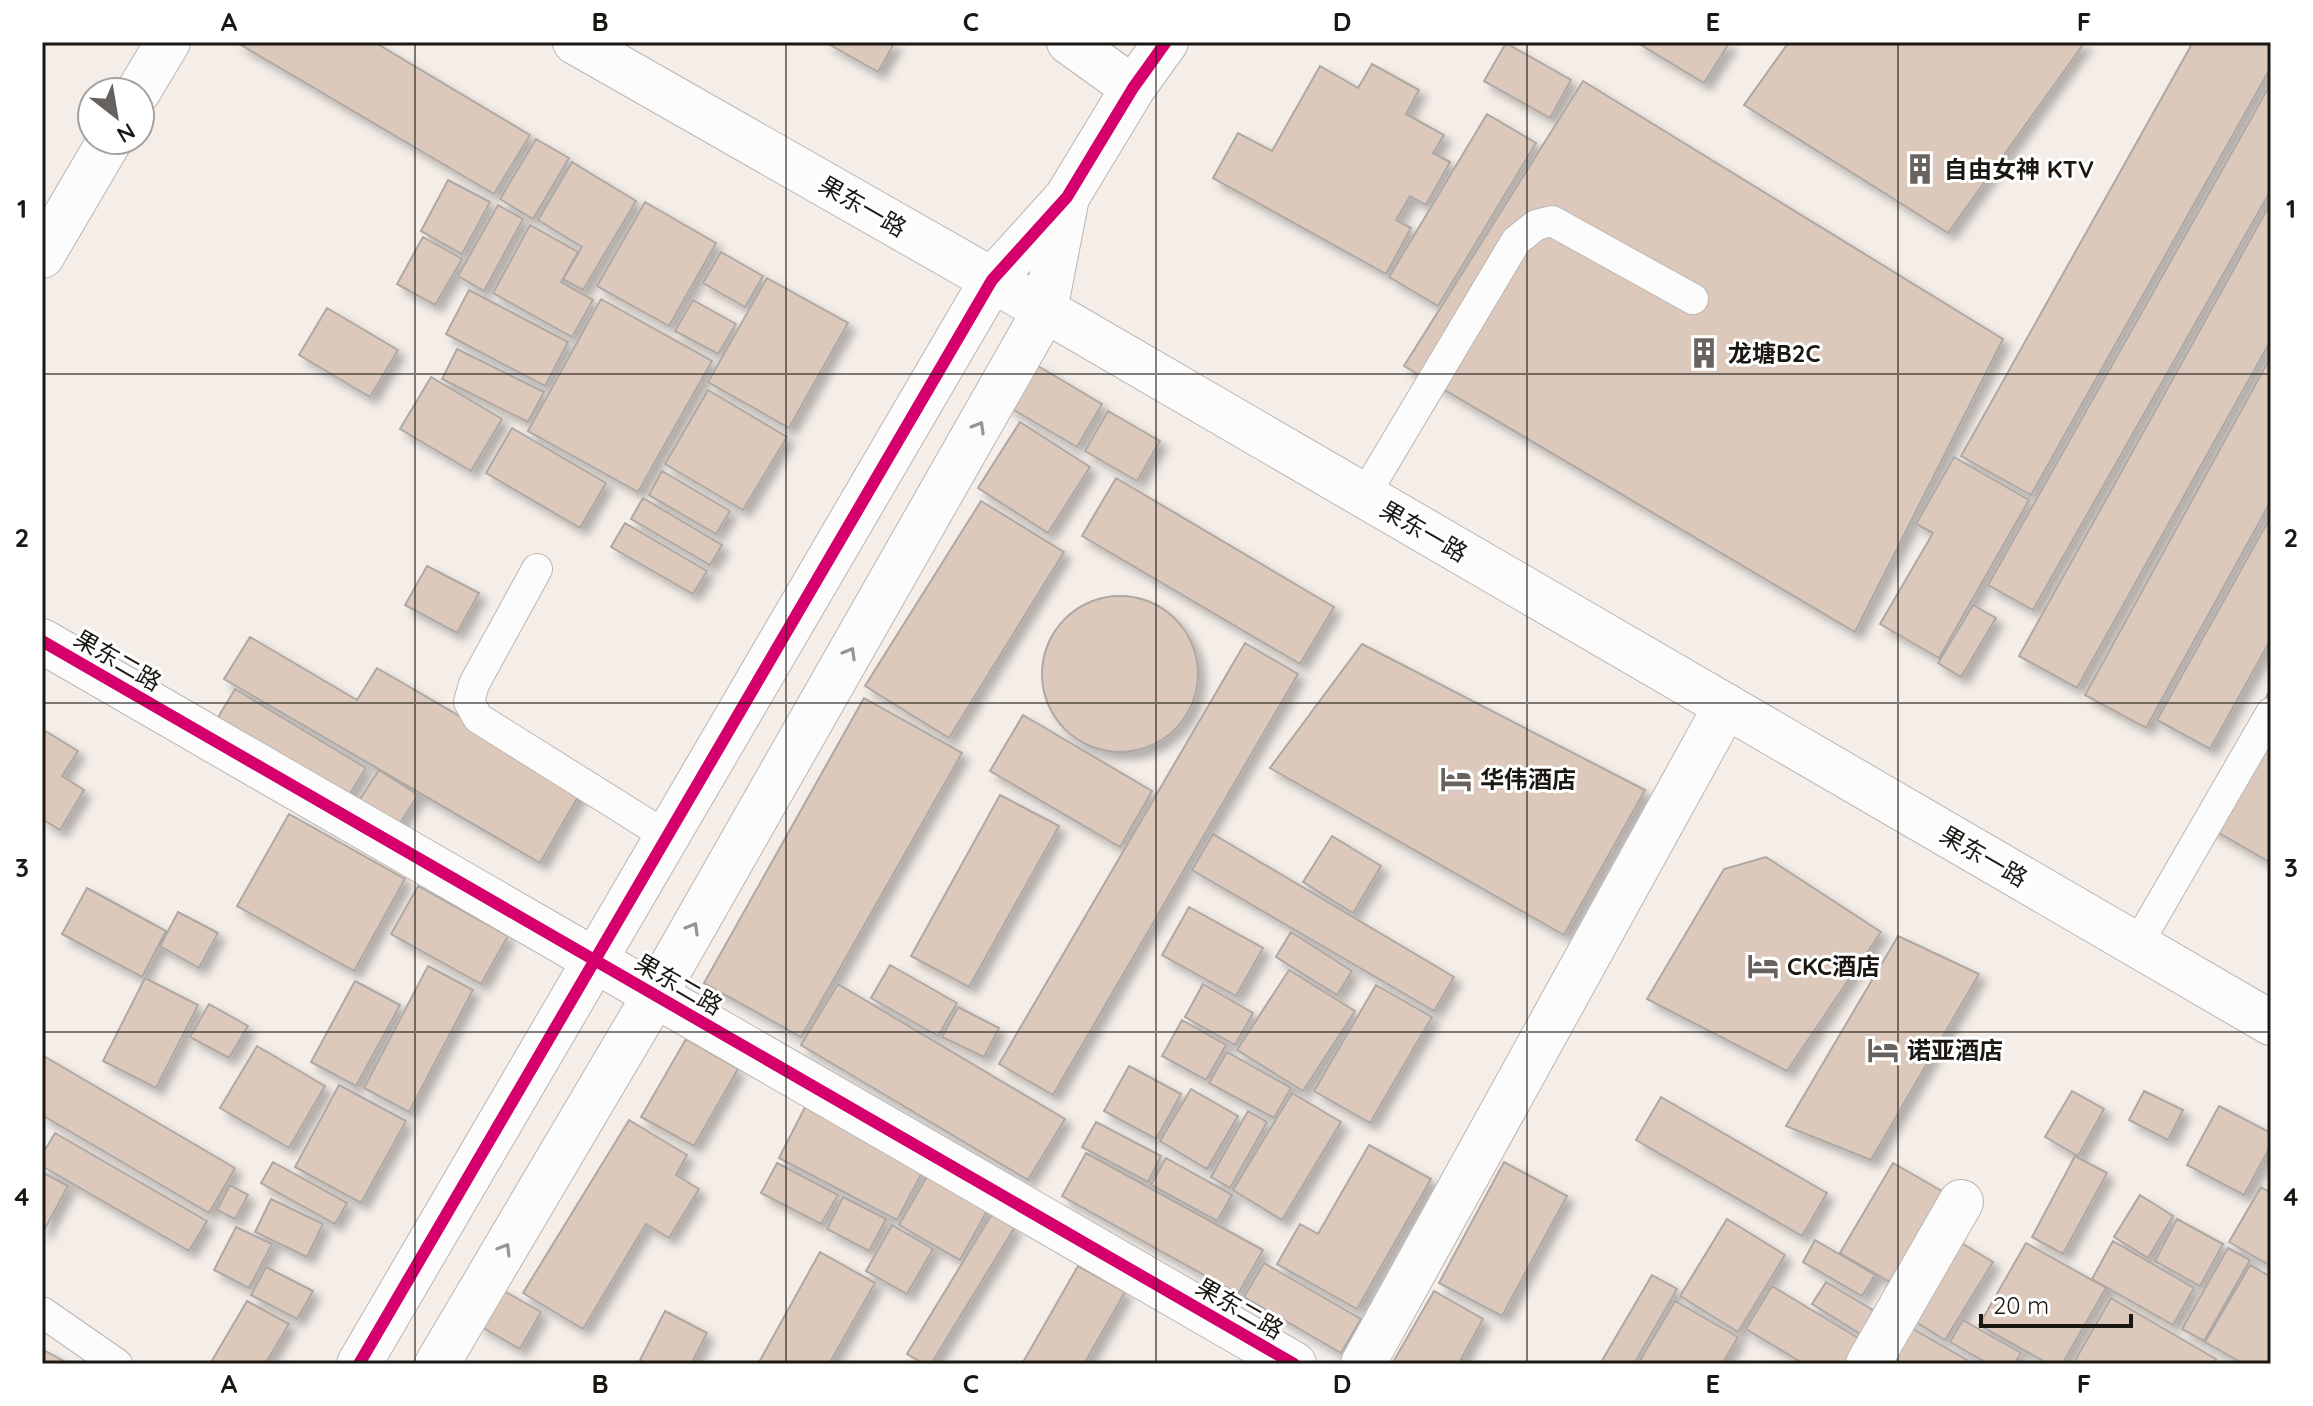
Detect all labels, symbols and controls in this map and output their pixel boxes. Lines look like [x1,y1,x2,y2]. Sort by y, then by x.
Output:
text: A [221,5,238,38]
text: B [591,5,609,38]
text: C [963,5,979,38]
text: D [1333,5,1351,38]
text: E [1706,5,1720,38]
text: F [2077,5,2091,38]
north arrow [76,76,156,156]
text: N [112,117,140,149]
building icon: 自由女神 KTV [1903,152,1937,186]
place label: 自由女神 KTV [1944,154,2094,184]
street label: 果东一路 [814,169,912,243]
text: 1 [17,192,27,225]
text: 1 [2286,192,2296,225]
building icon: 龙塘B2C [1687,336,1721,370]
place label: 龙塘B2C [1728,338,1820,368]
one-way arrow [969,421,985,436]
street label: 果东一路 [1375,494,1473,568]
text: 2 [15,521,29,554]
text: 2 [2284,521,2298,554]
street label: 果东二路 [69,623,167,697]
one-way arrow [840,647,856,662]
hotel icon: 华伟酒店 [1439,762,1473,796]
place label: 华伟酒店 [1480,764,1576,794]
street label: 果东一路 [1935,819,2033,893]
text: 3 [15,851,29,884]
text: 3 [2284,851,2298,884]
one-way arrow [683,922,699,936]
street label: 果东二路 [630,947,728,1021]
hotel icon: CKC酒店 [1746,949,1780,983]
place label: CKC酒店 [1787,951,1880,981]
hotel icon: 诺亚酒店 [1866,1033,1900,1067]
place label: 诺亚酒店 [1907,1035,2003,1065]
text: 4 [14,1180,30,1213]
text: 4 [2283,1180,2299,1213]
one-way arrow [495,1243,511,1257]
street label: 果东二路 [1191,1271,1289,1345]
scale bar [1981,1278,2131,1328]
text: 20 m [1993,1290,2049,1320]
text: A [221,1367,238,1400]
text: B [591,1367,609,1400]
text: C [963,1367,979,1400]
text: D [1333,1367,1351,1400]
text: E [1706,1367,1720,1400]
text: F [2077,1367,2091,1400]

